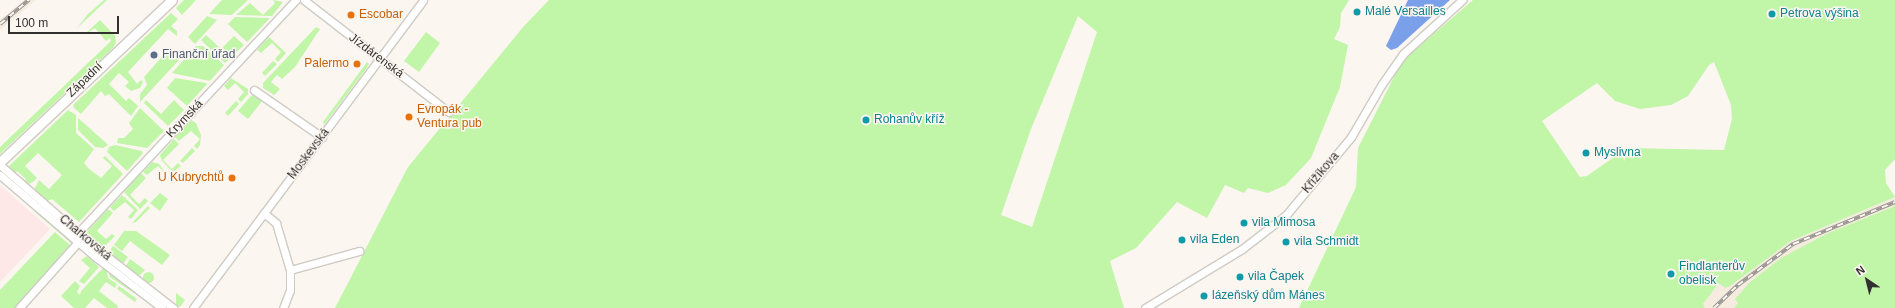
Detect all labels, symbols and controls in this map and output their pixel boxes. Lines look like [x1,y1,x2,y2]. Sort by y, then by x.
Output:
place label: Malé Versailles [1365,5,1446,19]
marker: Malé Versailles [1352,7,1362,17]
place label: Petrova výšina [1780,7,1859,21]
scale bar [10,8,121,34]
place label: Escobar [359,8,403,22]
marker: Petrova výšina [1767,9,1777,19]
marker: Escobar [346,10,356,20]
text: 100 m [15,16,48,30]
street label: Jízdárenská [346,31,406,81]
place label: Finanční úřad [162,48,235,62]
marker: Finanční úřad [149,50,159,60]
place label: Palermo [304,57,349,71]
marker: Palermo [352,59,362,69]
street label: Západní [64,60,106,100]
street label: Krymská [164,97,206,141]
place label: Evropák - Ventura pub [417,103,482,131]
marker: Evropák - Ventura pub [404,112,414,122]
place label: Rohanův kříž [874,113,945,127]
marker: Rohanův kříž [861,115,871,125]
street label: Moskevská [285,126,333,182]
place label: Myslivna [1594,146,1641,160]
marker: Myslivna [1581,148,1591,158]
street label: Křižíkova [1300,149,1342,197]
place label: U Kubrychtů [158,171,224,185]
marker: U Kubrychtů [227,173,237,183]
street label: Charkovská [56,212,114,264]
place label: vila Mimosa [1252,216,1315,230]
marker: vila Mimosa [1239,218,1249,228]
place label: vila Eden [1190,233,1239,247]
marker: vila Eden [1177,235,1187,245]
place label: vila Schmidt [1294,235,1359,249]
marker: vila Schmidt [1281,237,1291,247]
place label: Findlanterův obelisk [1679,260,1745,288]
north arrow [1847,260,1887,300]
text: N [1853,263,1867,277]
marker: Findlanterův obelisk [1666,269,1676,279]
place label: vila Čapek [1248,270,1304,284]
marker: vila Čapek [1235,272,1245,282]
place label: lázeňský dům Mánes [1212,289,1325,303]
marker: lázeňský dům Mánes [1199,291,1209,301]

